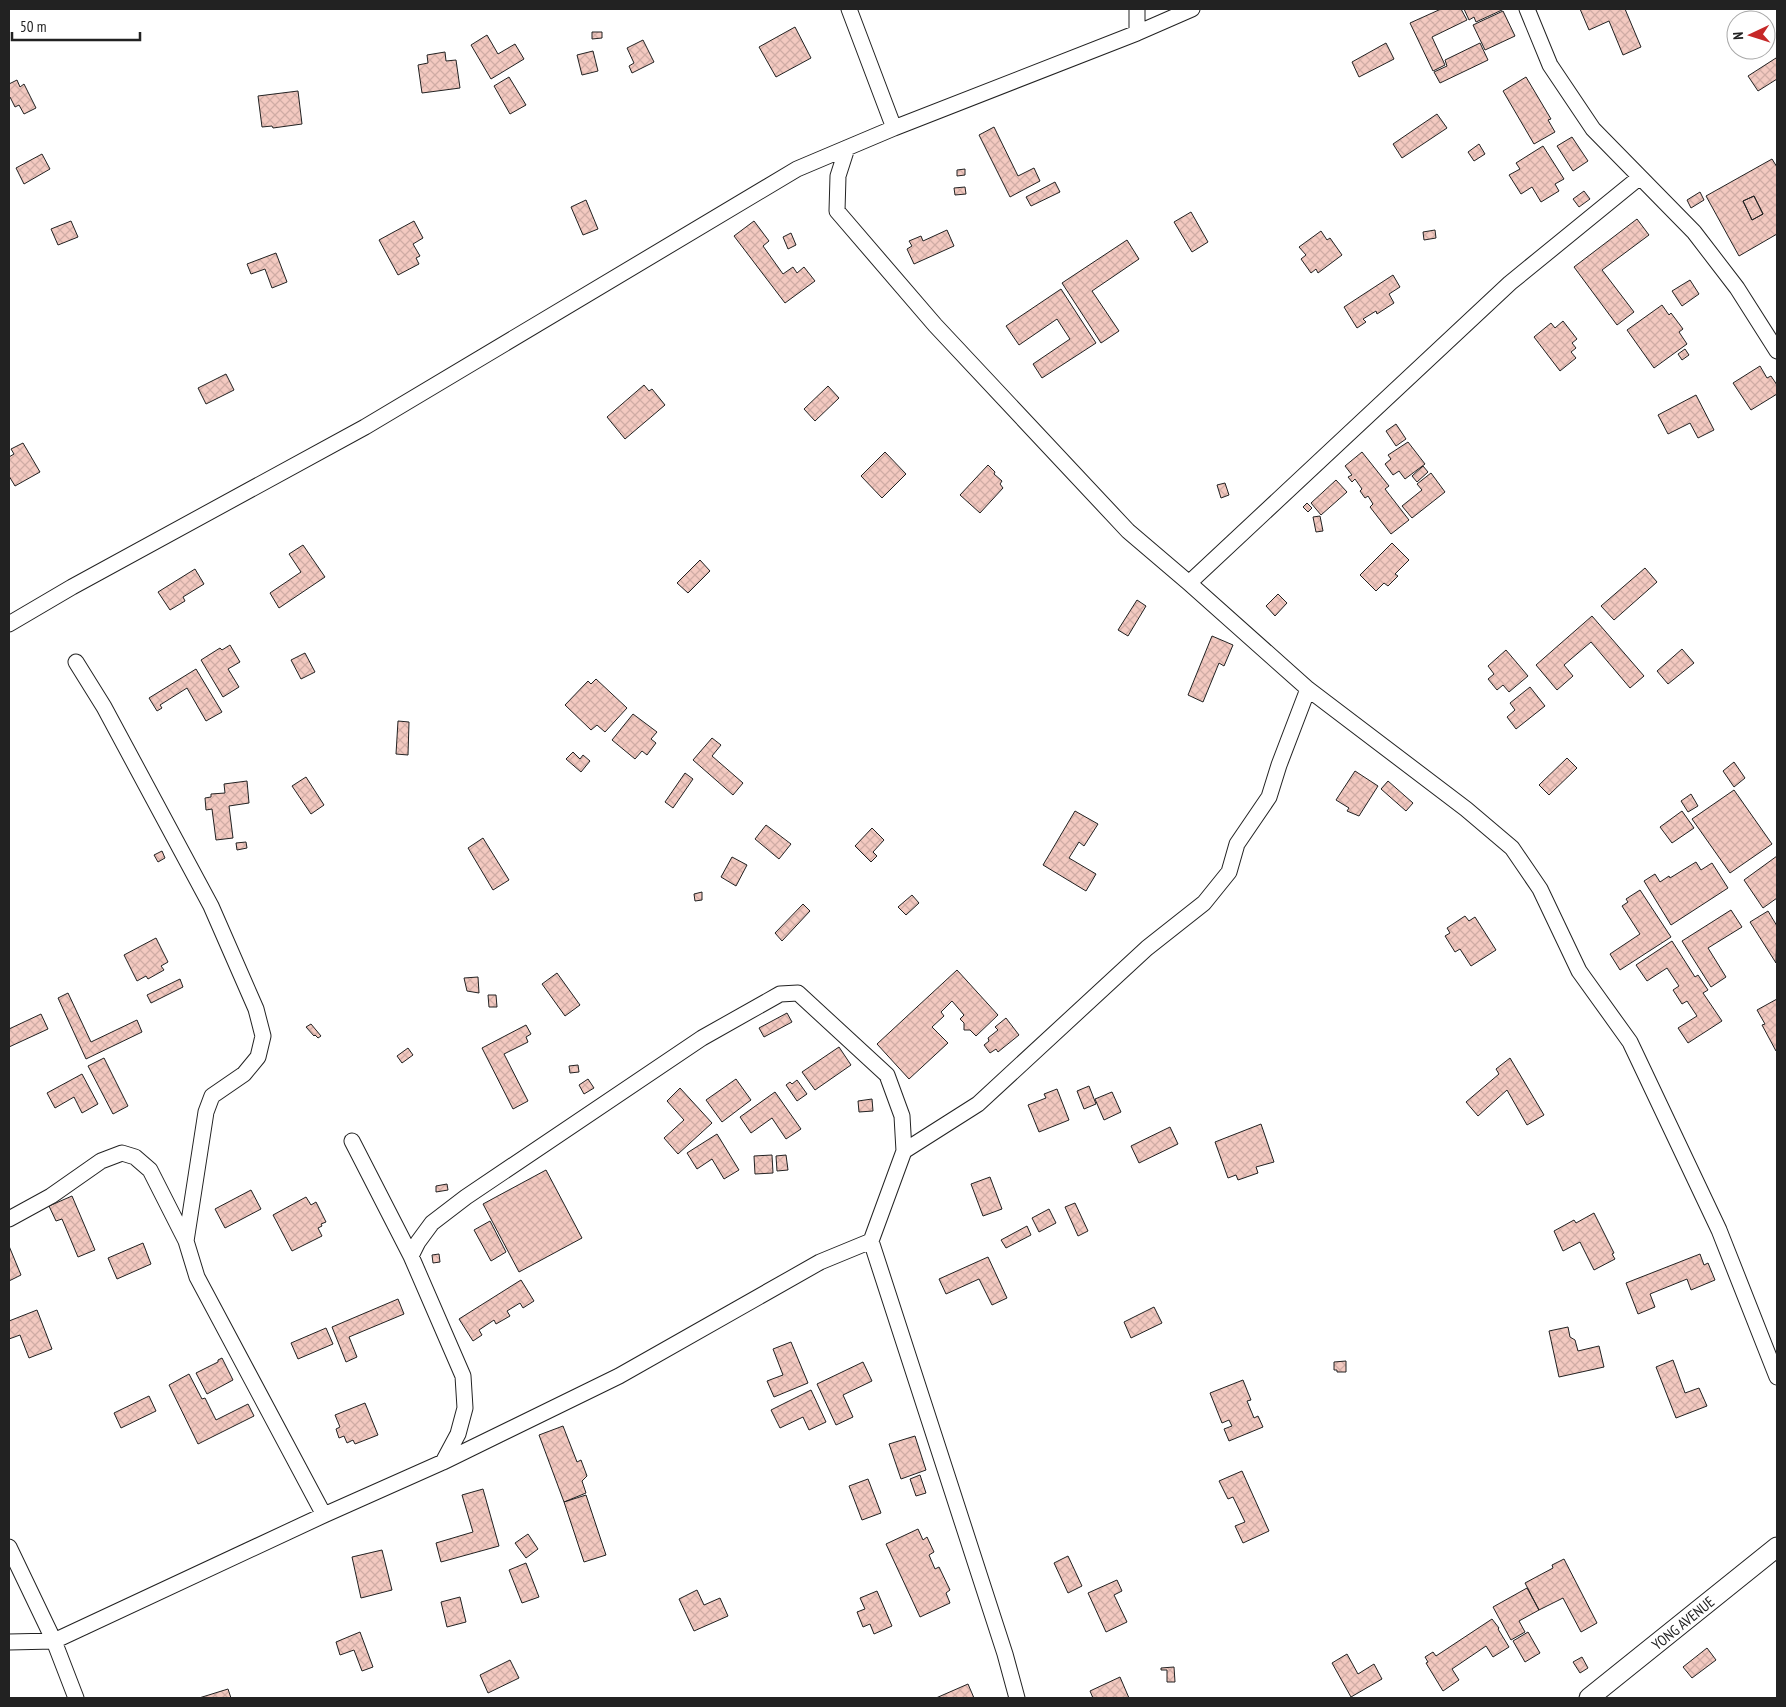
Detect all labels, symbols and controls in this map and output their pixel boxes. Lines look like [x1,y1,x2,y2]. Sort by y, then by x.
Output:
scale bar [12,10,140,42]
north arrow [1726,10,1776,60]
text: 50 m [20,17,46,36]
text: N [1729,32,1747,40]
street label: YONG AVENUE [1648,1592,1718,1654]

